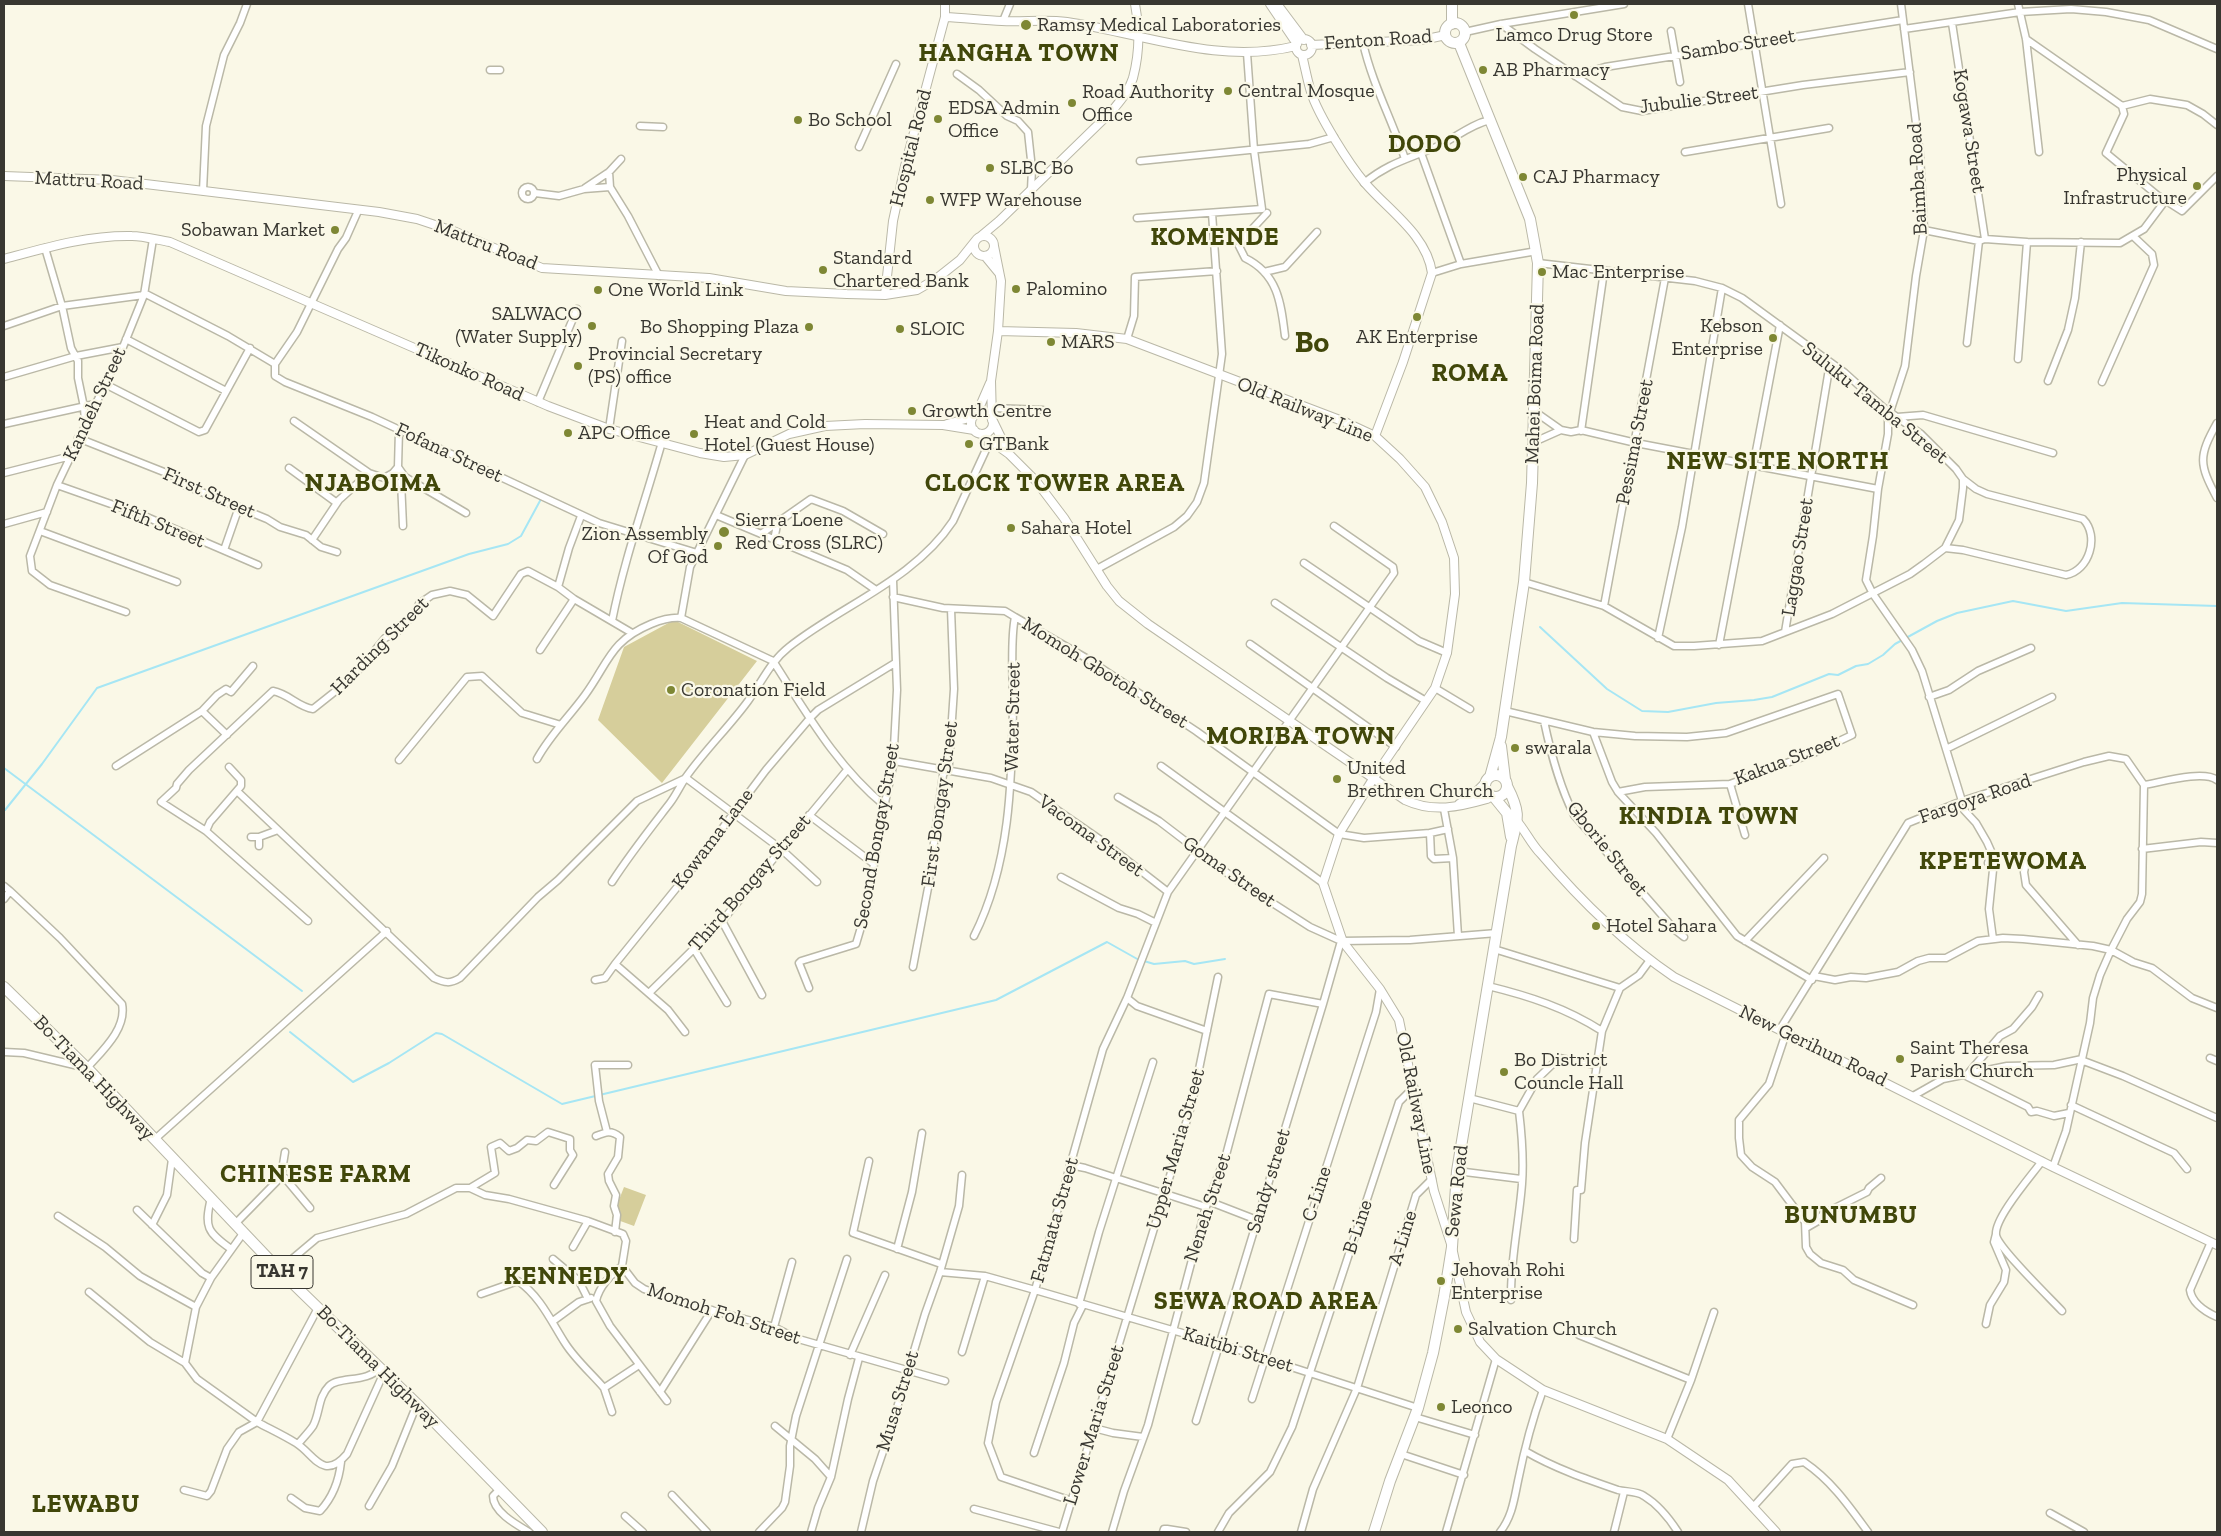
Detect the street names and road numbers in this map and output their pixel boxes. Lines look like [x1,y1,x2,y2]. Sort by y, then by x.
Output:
street label: Fenton Road [1323,24,1433,56]
street label: Sambo Street [1679,24,1797,66]
street label: Kogawa Street [1947,67,1991,195]
street label: Jubulie Street [1638,81,1760,119]
street label: Hospital Road [885,87,937,209]
street label: Baimba Road [1903,122,1933,236]
street label: Mattru Road [34,166,144,196]
street label: Mattru Road [431,214,541,276]
street label: Mahei Boima Road [1520,304,1550,464]
street label: Tikonko Road [410,337,528,407]
street label: Suluku Tamba Street [1797,337,1953,469]
street label: Kandeh Street [58,343,132,465]
street label: Old Railway Line [1233,372,1377,448]
street label: Pessima Street [1611,377,1659,507]
street label: Fofana Street [392,418,506,488]
street label: First Street [159,462,259,524]
street label: Fifth Street [108,494,208,554]
street label: Laggao Street [1777,496,1819,618]
street label: Harding Street [326,592,434,700]
street label: Momoh Gbotoh Street [1017,612,1193,734]
street label: Water Street [1000,662,1026,772]
street label: First Bongay Street [916,719,964,889]
street label: Kakua Street [1731,729,1843,791]
street label: Second Bongay Street [849,741,905,931]
street label: Fargoya Road [1916,769,2034,829]
street label: Kowama Lane [667,784,759,894]
street label: Vacoma Street [1033,790,1149,882]
street label: Gborie Street [1561,797,1653,901]
street label: Third Bongay Street [684,809,816,957]
street label: Goma Street [1178,831,1280,913]
street label: New Gerihun Road [1735,1000,1891,1092]
street label: Bo-Tiama Highway [28,1011,160,1145]
street label: Old Railway Line [1390,1030,1442,1176]
street label: Upper Maria Street [1142,1066,1210,1232]
street label: Sandy street [1242,1126,1296,1236]
street label: Sewa Road [1440,1144,1474,1238]
street label: Neneh Street [1179,1151,1237,1265]
street label: Fatmata Street [1026,1155,1084,1285]
street label: C-Line [1297,1163,1337,1225]
street label: B-Line [1338,1197,1378,1257]
street label: A-Line [1383,1208,1423,1268]
road number: TAH 7 [251,1256,313,1288]
street label: Momoh Foh Street [644,1278,804,1350]
street label: Bo-Tiama Highway [311,1300,445,1434]
street label: Kaitibi Street [1180,1322,1296,1378]
street label: Lower Maria Street [1058,1342,1130,1508]
street label: Musa Street [871,1348,925,1454]

